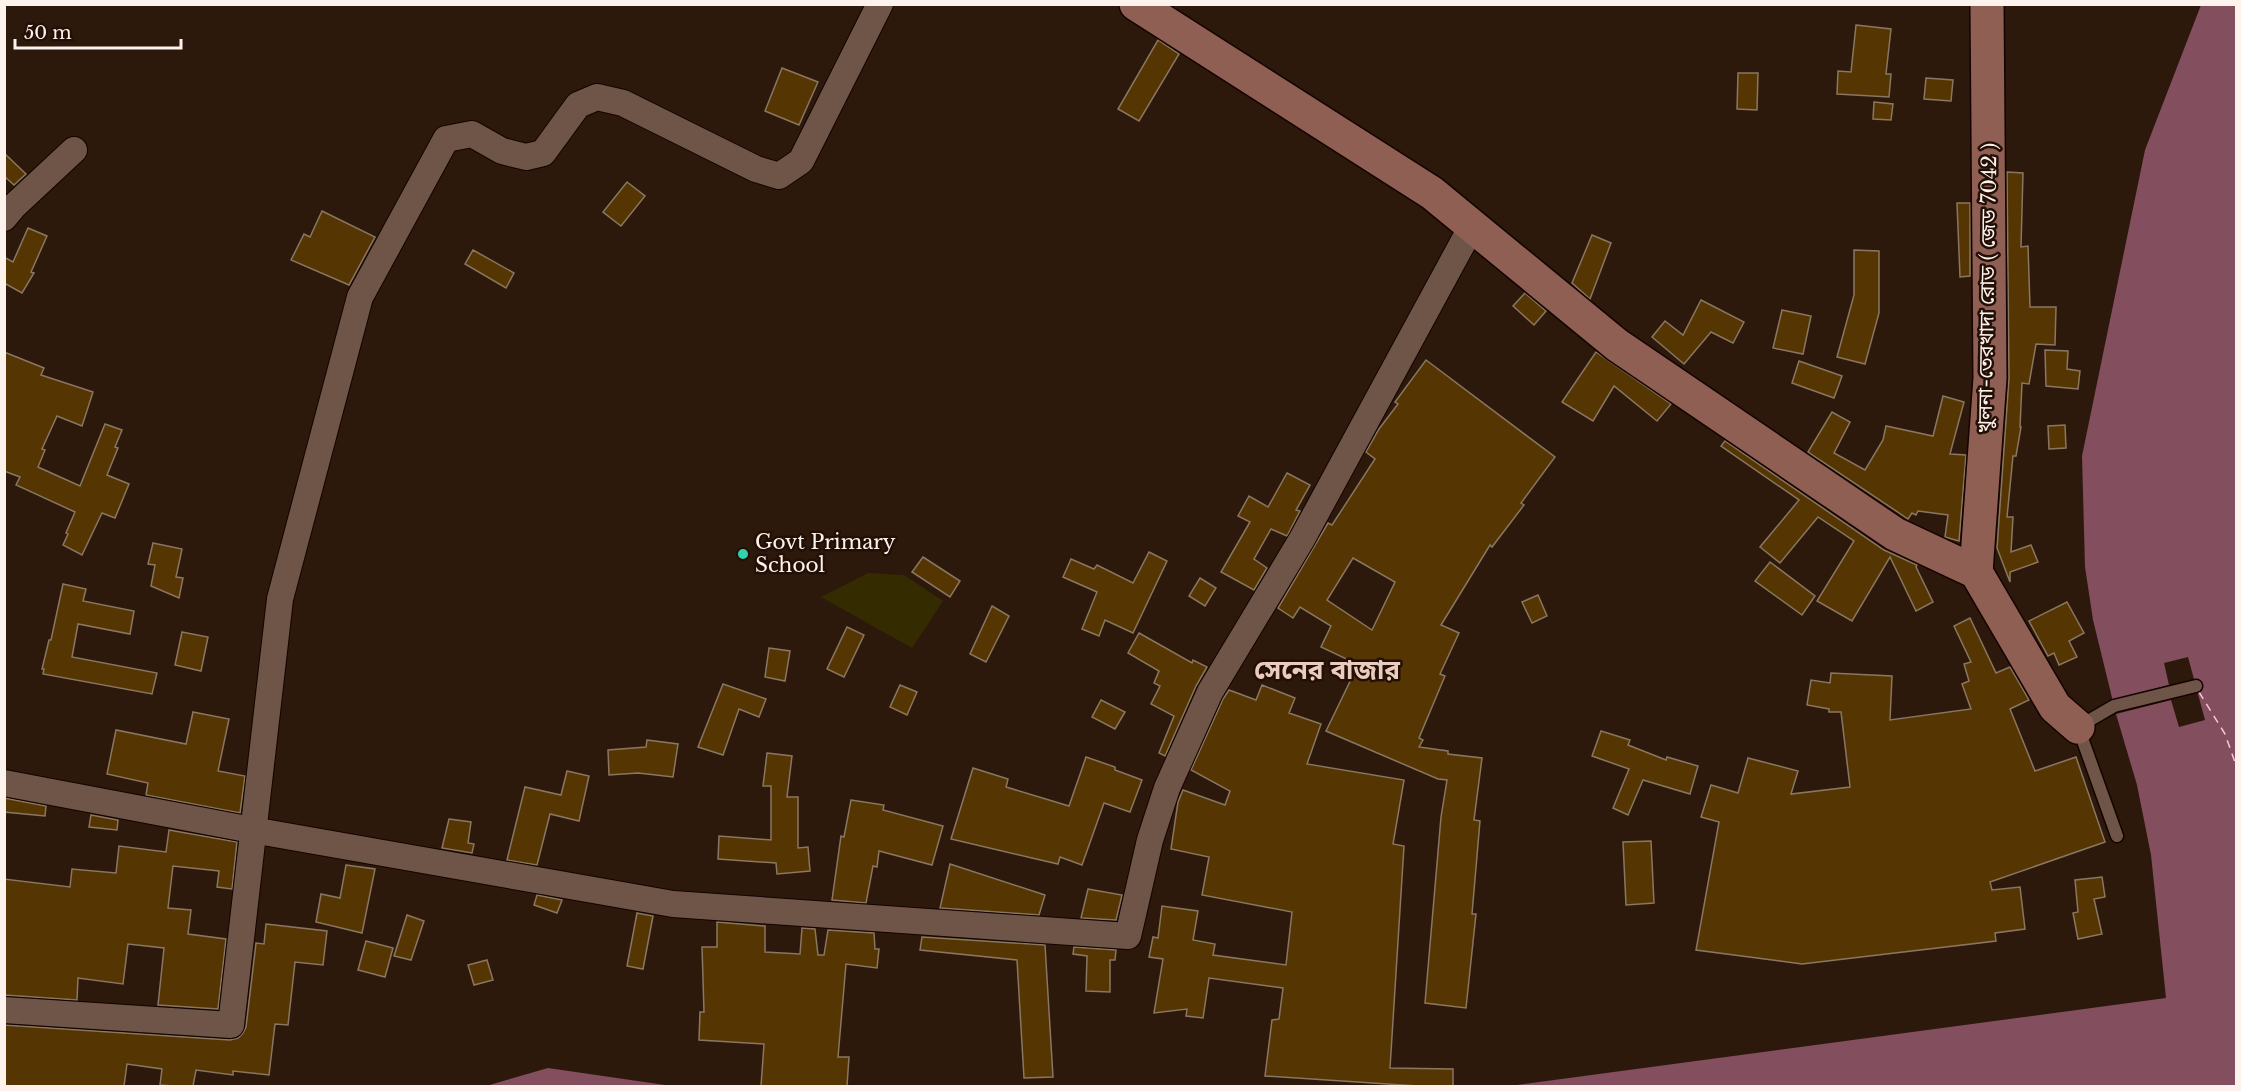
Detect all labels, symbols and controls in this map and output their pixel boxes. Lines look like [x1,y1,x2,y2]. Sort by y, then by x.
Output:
scale bar [15,12,182,50]
text: 50 m [24,22,72,44]
street label: খুলনা-তেরখাদা রোড ( জেড 7042 ) [1972,143,2002,433]
place label: Govt Primary School [755,530,896,577]
marker: Govt Primary School [736,547,750,561]
district label: সেনের বাজার [1254,654,1400,686]

